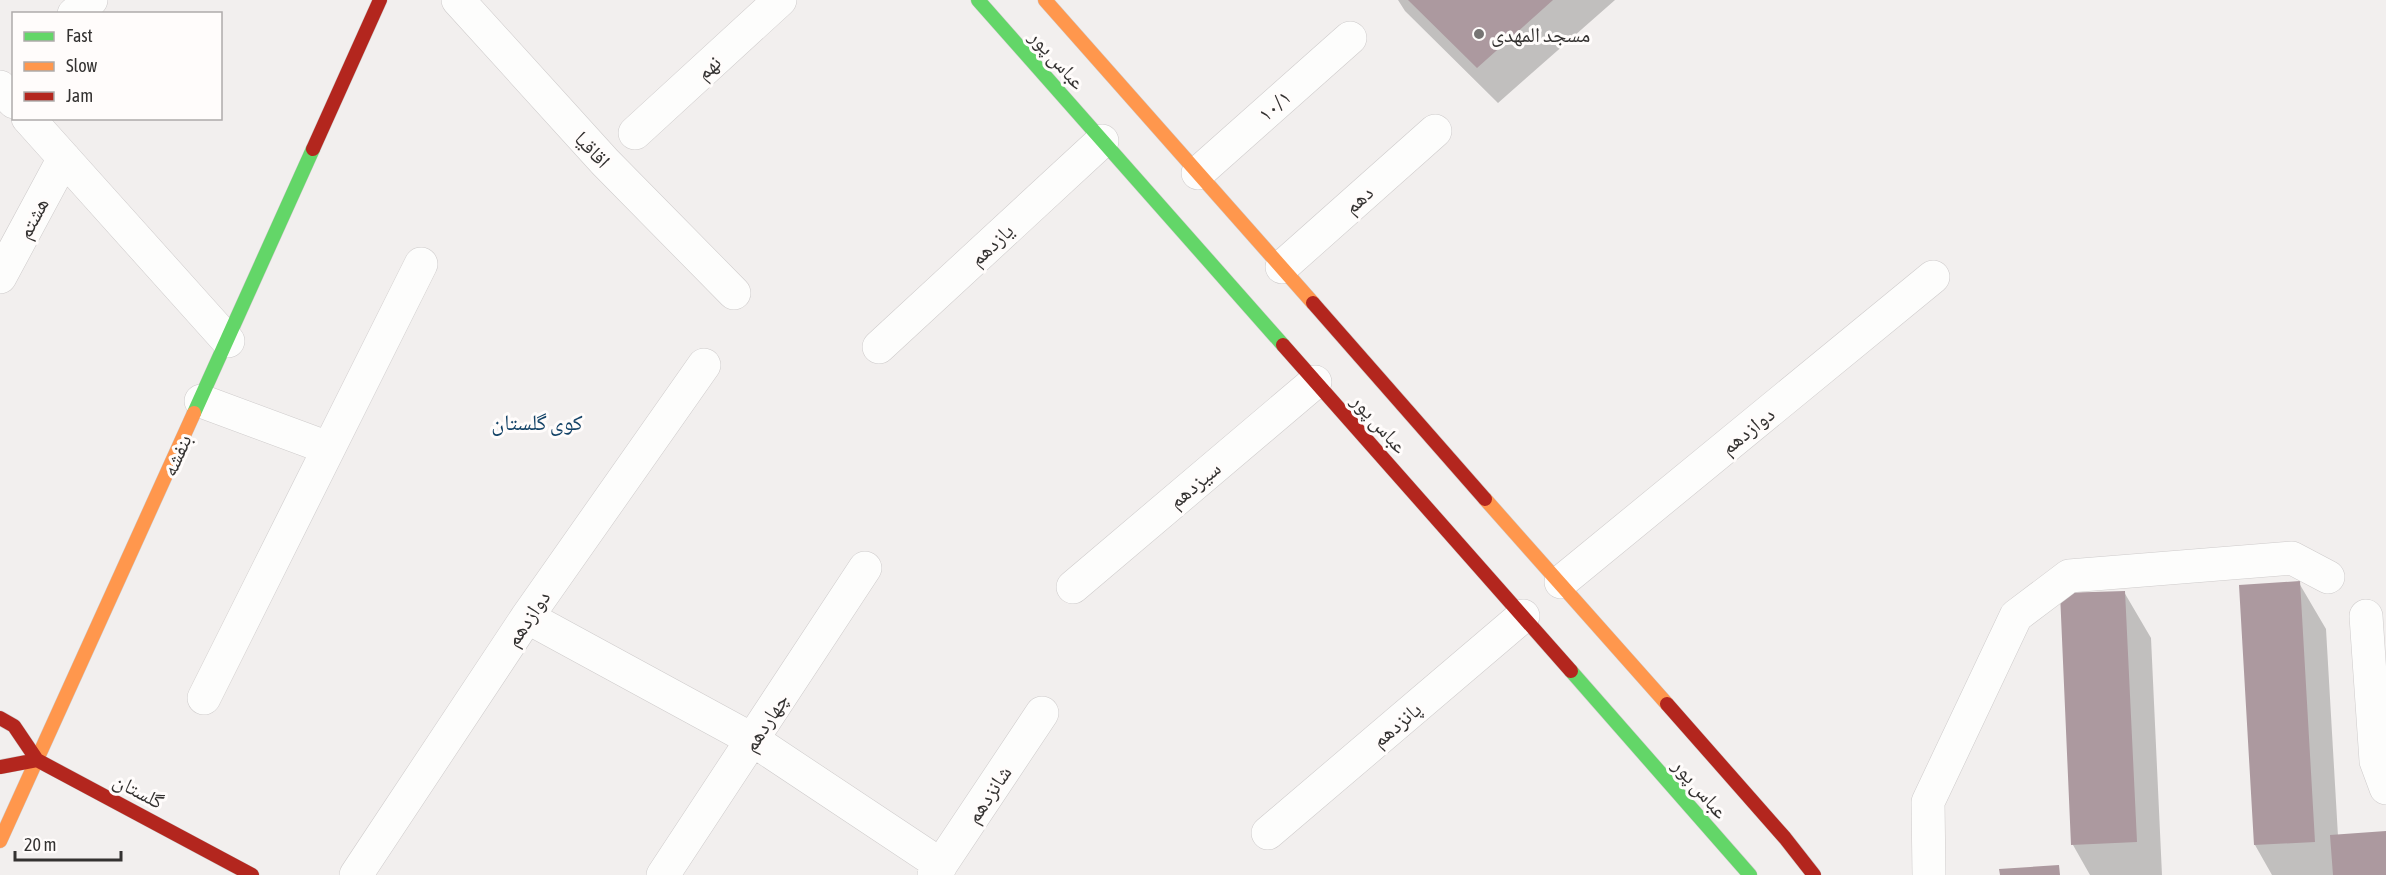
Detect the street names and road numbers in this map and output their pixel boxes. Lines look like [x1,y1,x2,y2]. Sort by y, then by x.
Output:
street label: عباس پور [1023,24,1091,95]
street label: نهم [691,50,727,86]
street label: ۱۰/۱ [1253,84,1295,126]
street label: اقاقیا [570,126,616,172]
street label: دهم [1339,180,1379,220]
street label: هشتم [11,193,55,244]
street label: یازدهم [964,218,1020,272]
street label: عباس پور [1345,388,1413,459]
street label: دوازدهم [1715,401,1781,461]
street label: بنفشه [156,430,196,480]
street label: سیزدهم [1163,455,1227,515]
street label: دوازدهم [500,586,557,652]
street label: چهاردهم [737,688,795,758]
street label: پانزدهم [1366,696,1428,754]
street label: عباس پور [1666,752,1734,824]
street label: شانزدهم [960,761,1018,829]
street label: گلستان [110,767,168,814]

